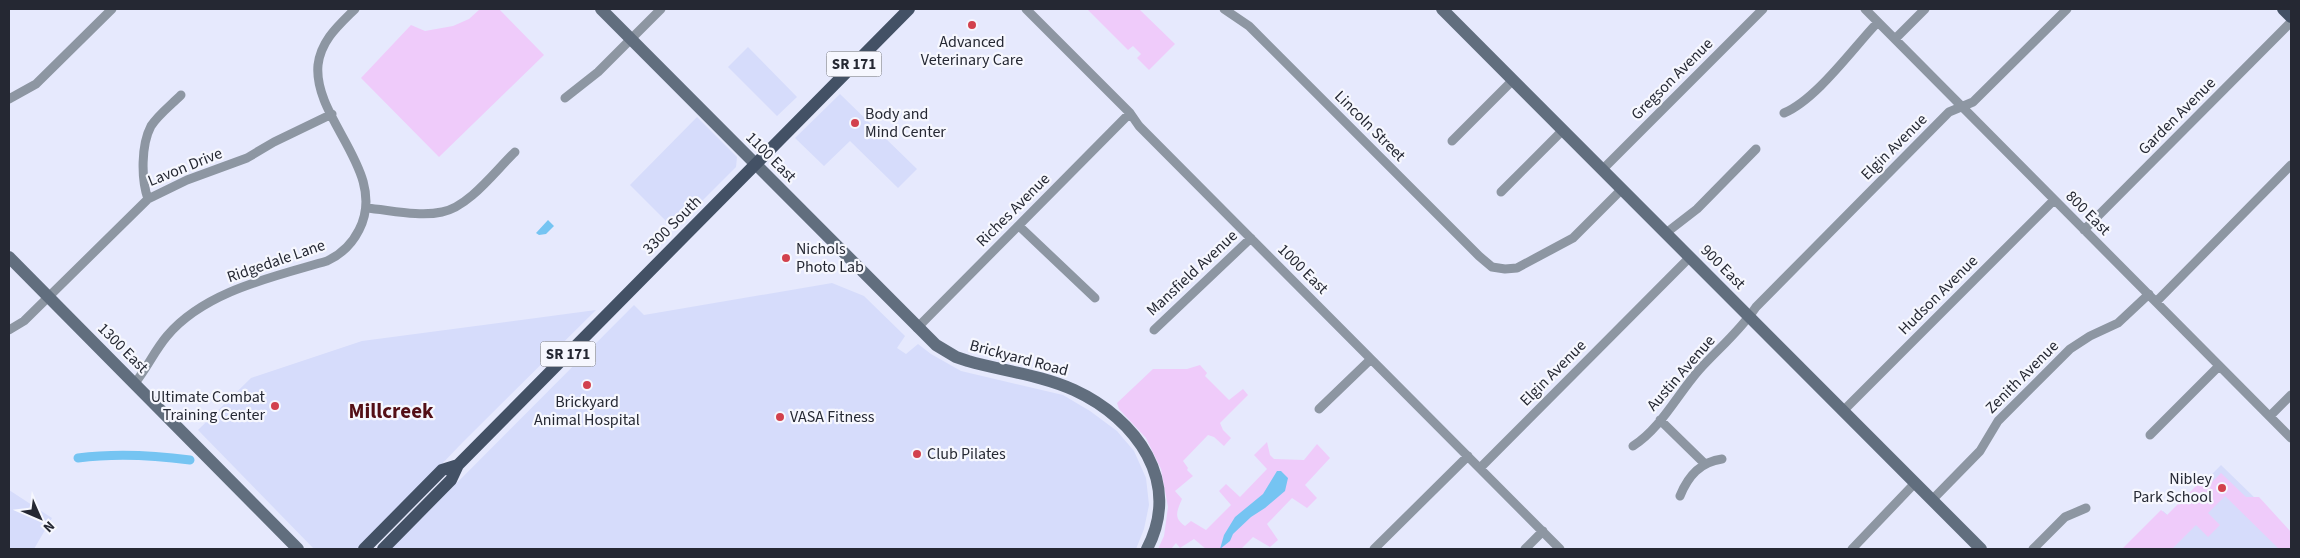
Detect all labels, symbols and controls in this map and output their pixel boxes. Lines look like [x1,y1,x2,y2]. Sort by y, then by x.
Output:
marker: Advanced Veterinary Care [966,19,978,31]
place label: Advanced Veterinary Care [921,31,1023,71]
street label: Gregson Avenue [1626,33,1718,125]
road number: SR 171 [826,52,882,76]
street label: Garden Avenue [2133,72,2221,160]
street label: Lincoln Street [1330,86,1411,167]
place label: Body and Mind Center [865,103,946,143]
street label: Elgin Avenue [1856,109,1932,185]
marker: Body and Mind Center [849,117,861,129]
street label: 1100 East [741,127,802,188]
street label: Lavon Drive [144,142,226,192]
street label: Riches Avenue [971,168,1055,252]
street label: 800 East [2061,186,2116,241]
street label: 3300 South [638,191,706,259]
street label: Mansfield Avenue [1142,225,1242,321]
street label: Ridgedale Lane [224,234,328,288]
place label: Nichols Photo Lab [796,238,864,278]
street label: 1000 East [1273,239,1334,300]
street label: 900 East [1696,240,1751,295]
street label: Hudson Avenue [1893,250,1983,340]
marker: Nichols Photo Lab [780,252,792,264]
street label: 1300 East [93,318,154,379]
street label: Austin Avenue [1642,330,1720,416]
street label: Brickyard Road [967,334,1071,382]
street label: Elgin Avenue [1515,335,1591,411]
street label: Zenith Avenue [1980,335,2064,419]
road number: SR 171 [540,342,596,366]
marker: Brickyard Animal Hospital [581,379,593,391]
place label: Ultimate Combat Training Center [151,386,266,426]
place label: Brickyard Animal Hospital [534,391,640,431]
district label: Millcreek [348,396,434,426]
marker: Ultimate Combat Training Center [269,400,281,412]
place label: VASA Fitness [790,406,875,428]
marker: VASA Fitness [774,411,786,423]
place label: Club Pilates [927,443,1006,465]
marker: Club Pilates [911,448,923,460]
place label: Nibley Park School [2133,468,2213,508]
marker: Nibley Park School [2216,482,2228,494]
north arrow [15,493,65,543]
text: N [38,516,59,537]

